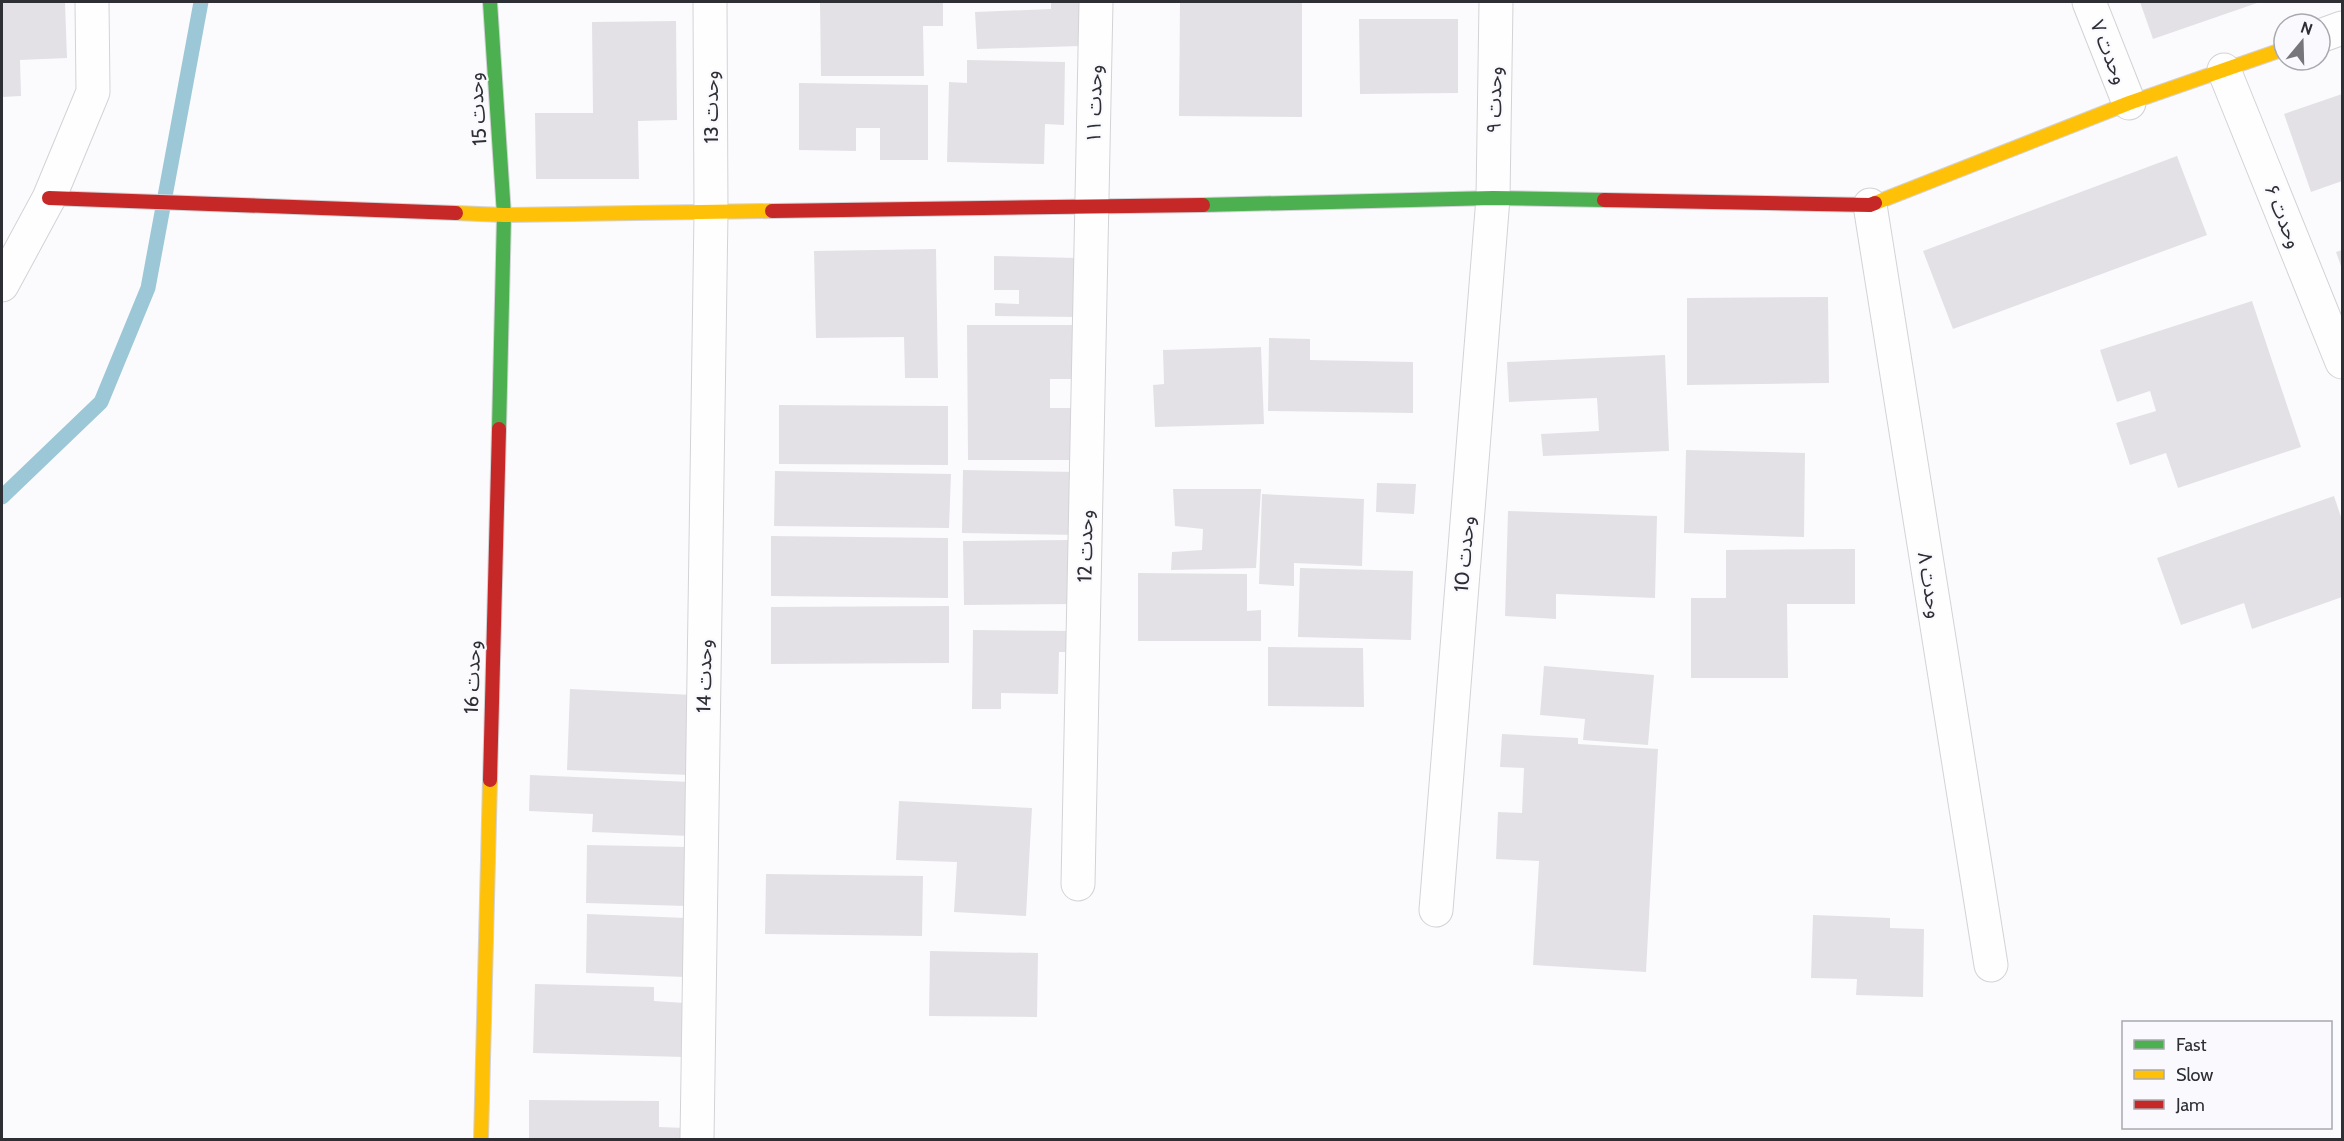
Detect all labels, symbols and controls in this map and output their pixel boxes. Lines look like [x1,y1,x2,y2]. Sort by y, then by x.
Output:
north arrow [2272,12,2332,72]
street label: وحدت ۷ [2085,16,2133,88]
text: N [2298,17,2315,39]
street label: وحدت ۱۱ [1081,64,1107,144]
street label: وحدت ۹ [1481,66,1507,134]
street label: وحدت 13 [699,70,723,144]
street label: وحدت 15 [462,72,492,146]
street label: وحدت ۶ [2259,180,2307,252]
street label: وحدت 12 [1072,509,1098,583]
street label: وحدت 10 [1449,515,1479,593]
street label: وحدت ۸ [1913,550,1947,620]
street label: وحدت 14 [691,639,717,713]
street label: وحدت 16 [459,640,485,714]
legend [2122,1021,2332,1129]
text: Fast [2176,1034,2207,1056]
text: Slow [2176,1064,2213,1086]
text: Jam [2175,1094,2205,1116]

